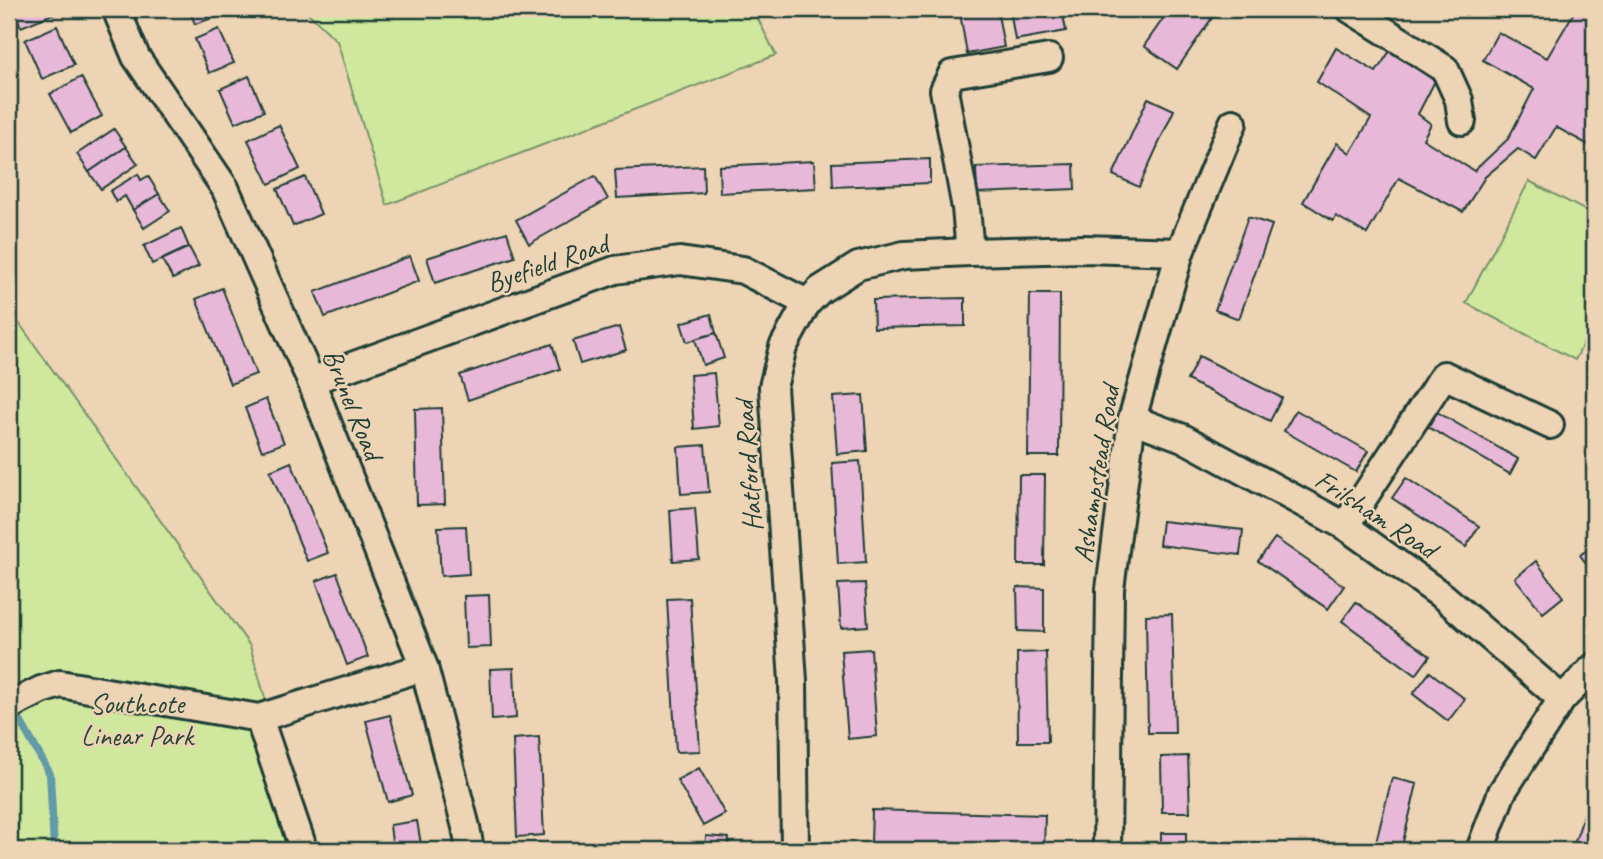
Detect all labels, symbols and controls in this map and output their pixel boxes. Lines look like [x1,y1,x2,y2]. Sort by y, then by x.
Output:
street label: Byefield Road [482,225,616,300]
street label: Brunel Road [315,344,392,468]
street label: Ashampstead Road [1065,379,1128,565]
street label: Hatford Road [726,395,770,533]
street label: Frilsham Road [1309,462,1447,568]
park label: Southcote Linear Park [81,686,196,753]

